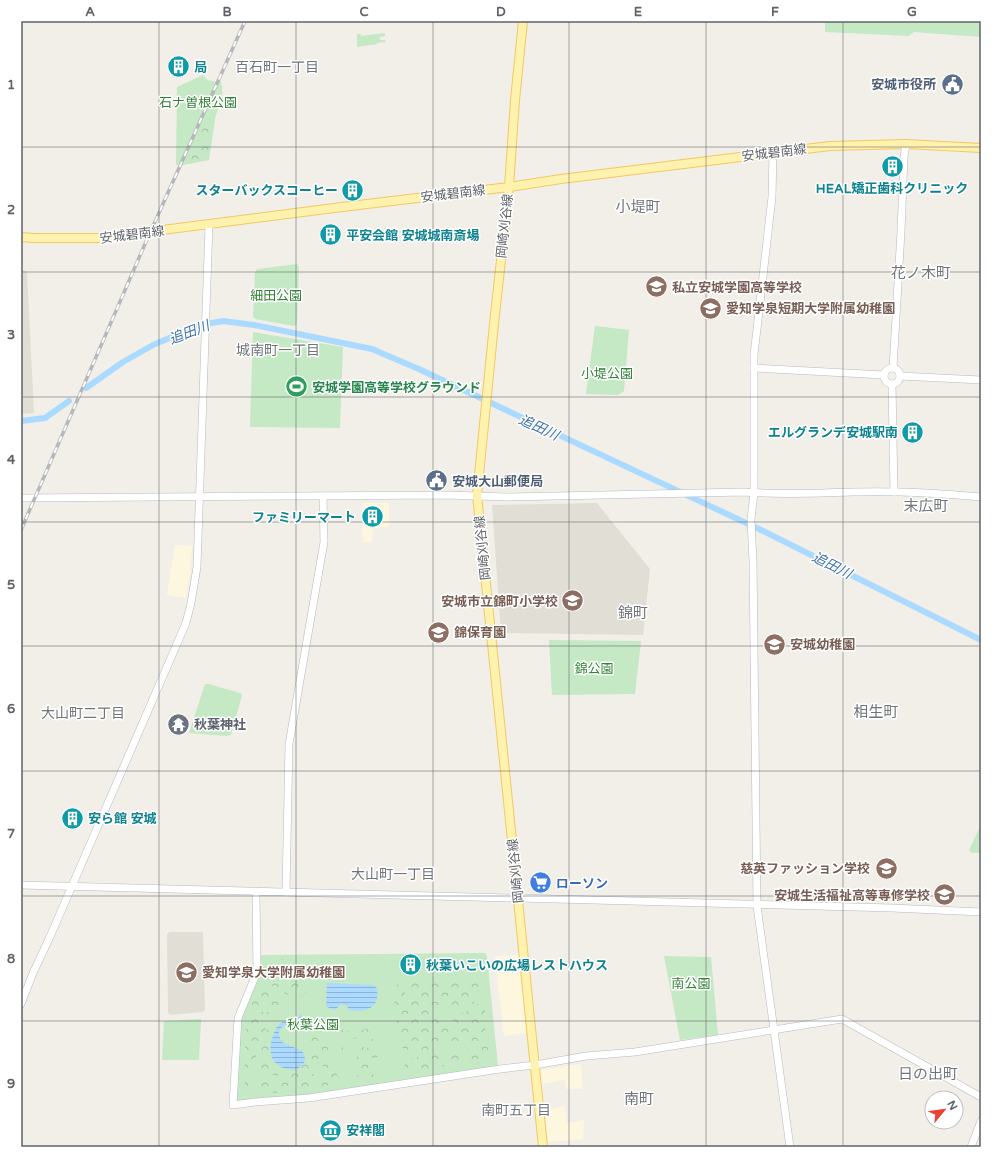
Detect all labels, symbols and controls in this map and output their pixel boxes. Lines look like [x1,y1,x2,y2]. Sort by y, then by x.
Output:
text: A [85,4,95,20]
text: B [222,4,232,20]
text: C [359,4,369,20]
text: D [496,4,506,20]
text: E [634,4,642,20]
text: F [771,4,779,20]
text: G [907,4,917,20]
building icon: 局 [165,54,191,80]
district label: 百石町一丁目 [235,59,319,76]
place label: 局 [194,60,207,76]
public building icon: 安城市役所 [939,71,965,97]
text: 1 [7,77,15,93]
place label: 安城市役所 [871,77,936,93]
park label: 石ナ曽根公園 [159,95,237,111]
street label: 安城碧南線 [741,141,807,165]
building icon: HEAL矯正歯科クリニック [879,153,905,179]
building icon: スターバックスコーヒー [340,177,366,203]
place label: HEAL矯正歯科クリニック [816,181,968,197]
street label: 安城碧南線 [420,182,486,206]
place label: スターバックスコーヒー [196,183,338,199]
street label: 岡崎刈谷線 [494,193,516,259]
district label: 小堤町 [615,198,661,216]
text: 2 [7,202,15,218]
building icon: 平安会館 安城城南斎場 [318,222,344,248]
street label: 安城碧南線 [99,223,165,247]
place label: 平安会館 安城城南斎場 [346,228,479,244]
district label: 花ノ木町 [891,264,951,282]
school or university icon: 私立安城学園高等学校 [643,274,669,300]
place label: 私立安城学園高等学校 [672,280,802,296]
park label: 細田公園 [250,288,302,304]
school or university icon: 愛知学泉短期大学附属幼稚園 [697,295,723,321]
place label: 愛知学泉短期大学附属幼稚園 [726,301,895,317]
water label: 追田川 [167,316,214,348]
text: 3 [7,327,15,343]
district label: 城南町一丁目 [236,342,320,359]
park label: 小堤公園 [581,366,633,382]
sports icon: 安城学園高等学校グラウンド [283,374,309,400]
place label: 安城学園高等学校グラウンド [312,380,481,396]
water label: 追田川 [516,411,563,445]
building icon: エルグランデ安城駅南 [900,419,926,445]
place label: エルグランデ安城駅南 [768,425,898,441]
text: 4 [7,452,16,468]
public building icon: 安城大山郵便局 [424,468,450,494]
place label: 安城大山郵便局 [452,474,543,490]
district label: 末広町 [903,497,949,515]
building icon: ファミリーマート [359,504,385,530]
place label: ファミリーマート [252,510,356,526]
street label: 岡崎刈谷線 [472,515,494,581]
water label: 追田川 [809,548,856,583]
text: 5 [7,577,15,593]
school or university icon: 安城市立錦町小学校 [560,588,586,614]
place label: 安城市立錦町小学校 [441,594,558,610]
district label: 錦町 [618,604,648,622]
school or university icon: 錦保育園 [425,619,451,645]
place label: 錦保育園 [454,625,506,641]
school or university icon: 安城幼稚園 [761,631,787,657]
place label: 安城幼稚園 [790,637,855,653]
park label: 錦公園 [574,661,614,677]
text: 6 [7,701,15,717]
district label: 相生町 [853,703,899,721]
district label: 大山町二丁目 [41,705,125,722]
temple icon: 秋葉神社 [166,711,192,737]
place label: 秋葉神社 [194,717,246,733]
building icon: 安ら館 安城 [59,805,85,831]
place label: 安ら館 安城 [88,811,156,827]
text: 7 [7,826,15,842]
street label: 岡崎刈谷線 [505,838,527,904]
school or university icon: 慈英ファッション学校 [873,855,899,881]
place label: 慈英ファッション学校 [740,861,870,877]
district label: 大山町一丁目 [351,866,435,883]
supermarket icon: ローソン [528,870,554,896]
place label: ローソン [556,876,608,892]
school or university icon: 安城生活福祉高等専修学校 [932,882,958,908]
place label: 安城生活福祉高等専修学校 [774,888,930,904]
text: 8 [7,951,15,967]
building icon: 秋葉いこいの広場レストハウス [398,952,424,978]
place label: 秋葉いこいの広場レストハウス [426,958,608,974]
school or university icon: 愛知学泉大学附属幼稚園 [173,959,199,985]
place label: 愛知学泉大学附属幼稚園 [202,965,345,981]
park label: 南公園 [671,976,711,992]
park label: 秋葉公園 [287,1017,339,1033]
district label: 日の出町 [898,1065,958,1083]
text: 9 [7,1076,15,1092]
district label: 南町 [624,1090,654,1108]
north arrow [924,1090,964,1130]
text: N [944,1098,960,1112]
district label: 南町五丁目 [481,1102,551,1119]
museum icon: 安祥閣 [317,1117,343,1143]
place label: 安祥閣 [346,1123,385,1139]

